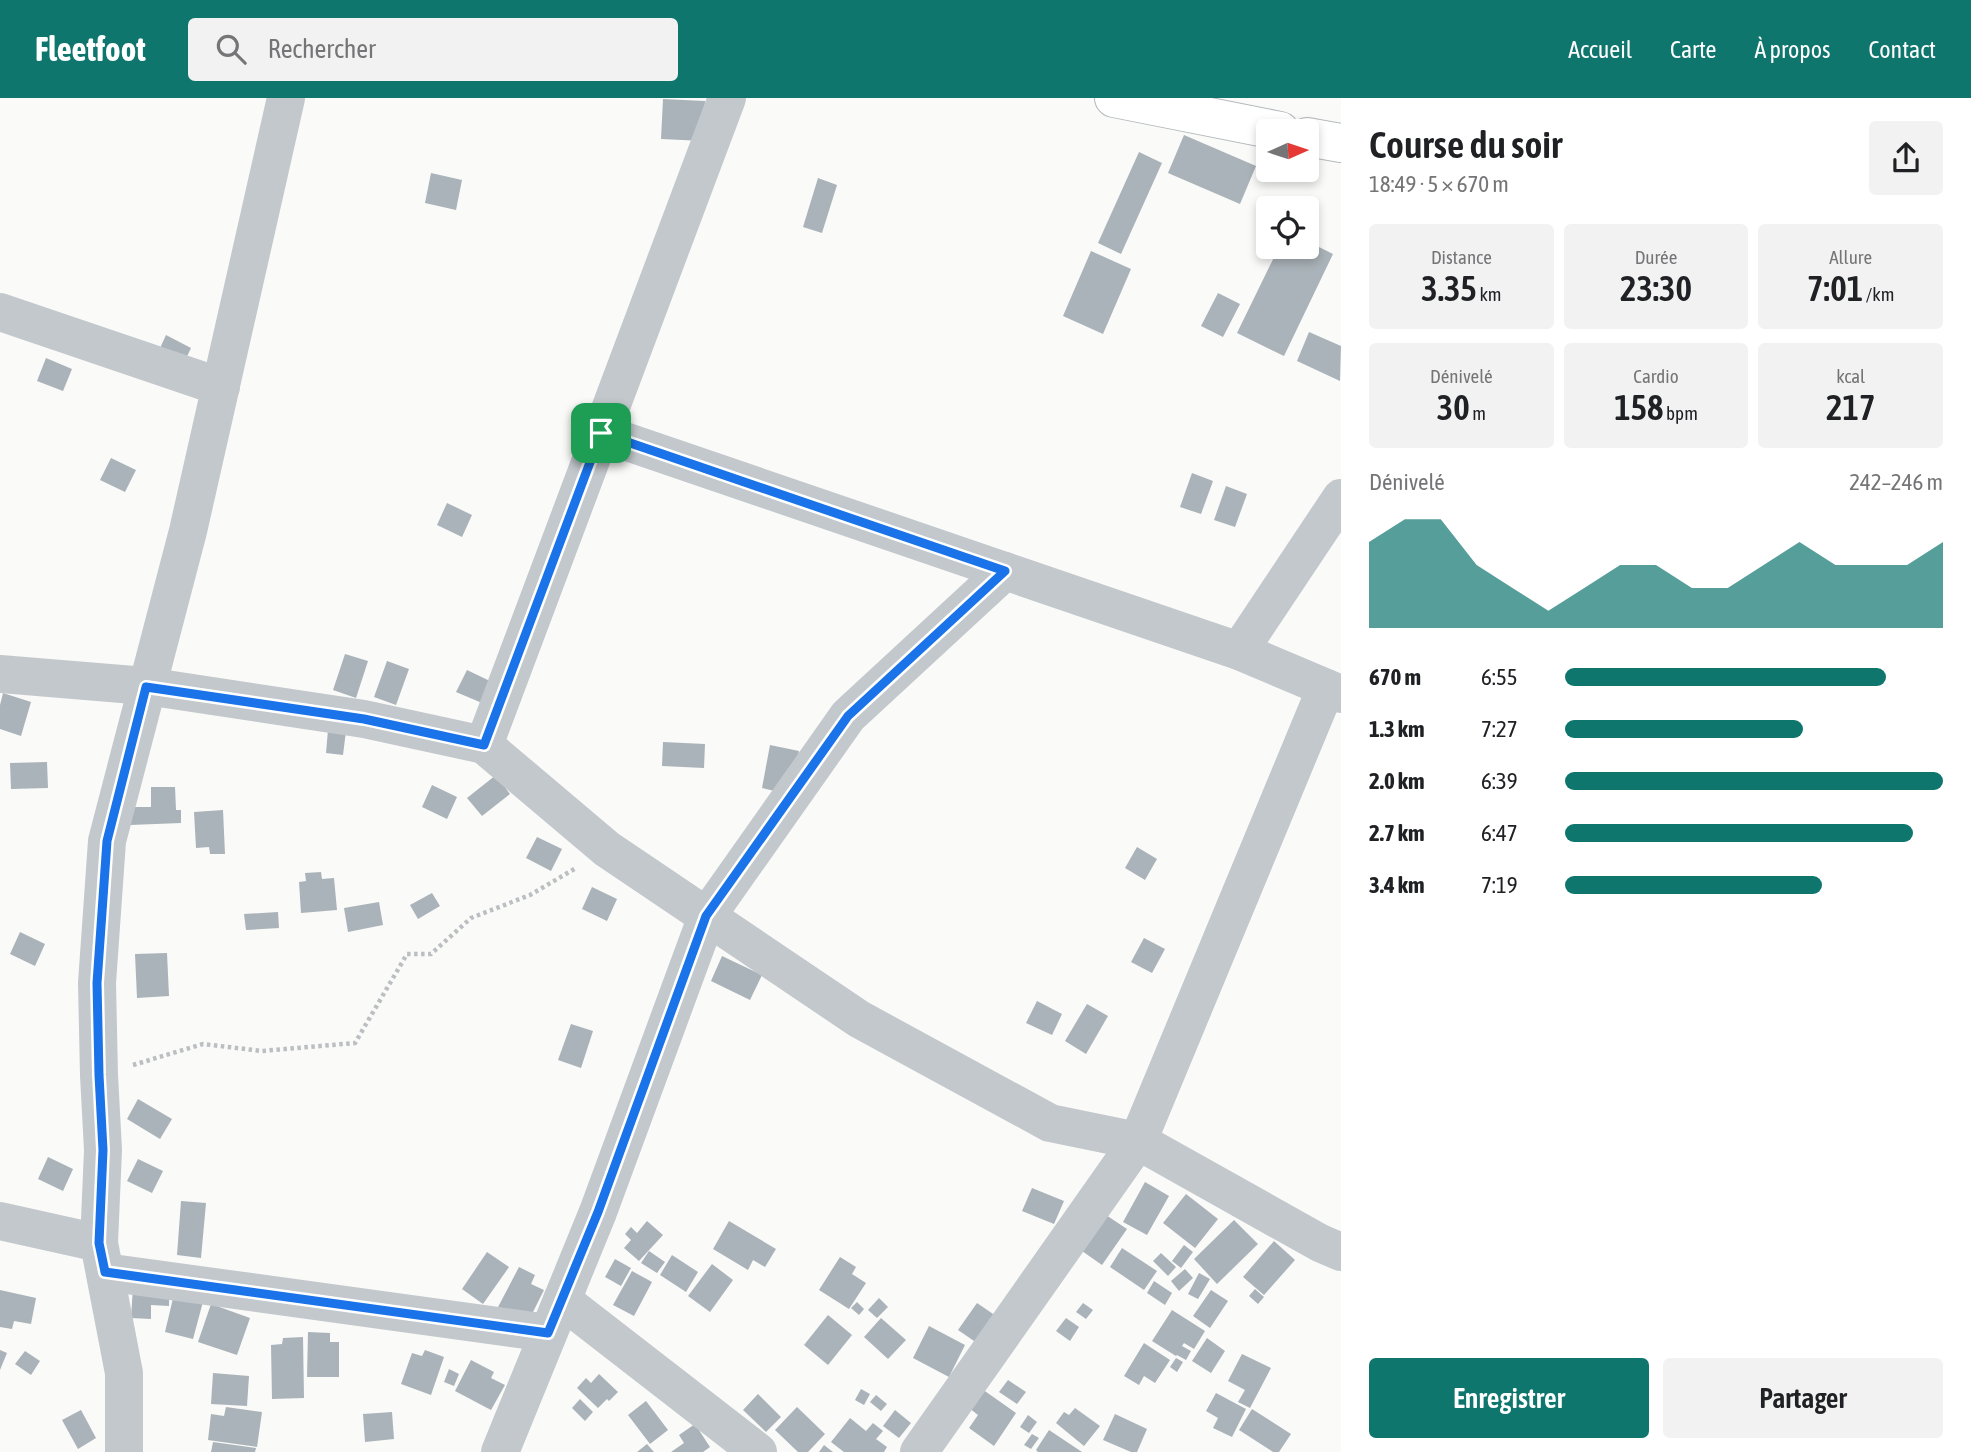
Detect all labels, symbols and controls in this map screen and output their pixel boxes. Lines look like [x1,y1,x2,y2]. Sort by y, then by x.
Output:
search box [188,18,678,81]
text: Fleetfoot [35,30,146,68]
icon: search [212,30,250,68]
text: Rechercher [268,34,376,64]
text: Accueil [1568,36,1632,63]
text: Carte [1670,36,1716,63]
text: À propos [1754,36,1830,63]
text: Contact [1868,36,1936,63]
north arrow [1256,119,1320,182]
map controls [1256,119,1319,259]
button: share [1869,121,1943,195]
text: Course du soir [1369,123,1562,166]
text: 18:49 · 5 × 670 m [1369,171,1509,197]
button: locate [1256,196,1319,259]
text: Distance [1431,246,1492,268]
text: Durée [1635,246,1677,268]
text: Allure [1829,246,1872,268]
text: 3.35 [1421,268,1477,308]
text: 23:30 [1620,268,1692,308]
text: 7:01 [1807,268,1863,308]
text: km [1477,283,1501,305]
text: /km [1863,283,1894,305]
text: Dénivelé [1430,365,1493,387]
text: Cardio [1633,365,1679,387]
text: kcal [1836,365,1865,387]
text: 30 [1437,387,1470,427]
text: 158 [1614,387,1664,427]
text: 217 [1826,387,1875,427]
text: m [1470,402,1486,424]
text: bpm [1664,402,1698,424]
pin [571,403,631,463]
icon: arrive [582,414,620,452]
text: Dénivelé [1369,469,1445,495]
text: 242–246 m [1849,469,1943,495]
text: 670 m [1369,664,1421,690]
text: 6:55 [1481,664,1518,690]
text: 1.3 km [1369,716,1425,742]
text: 7:27 [1481,716,1518,742]
text: 2.0 km [1369,768,1425,794]
text: 6:39 [1481,768,1518,794]
text: 2.7 km [1369,820,1425,846]
text: 6:47 [1481,820,1518,846]
text: 3.4 km [1369,872,1425,898]
text: 7:19 [1481,872,1518,898]
button: Enregistrer [1369,1358,1649,1438]
button: Partager [1663,1358,1943,1438]

